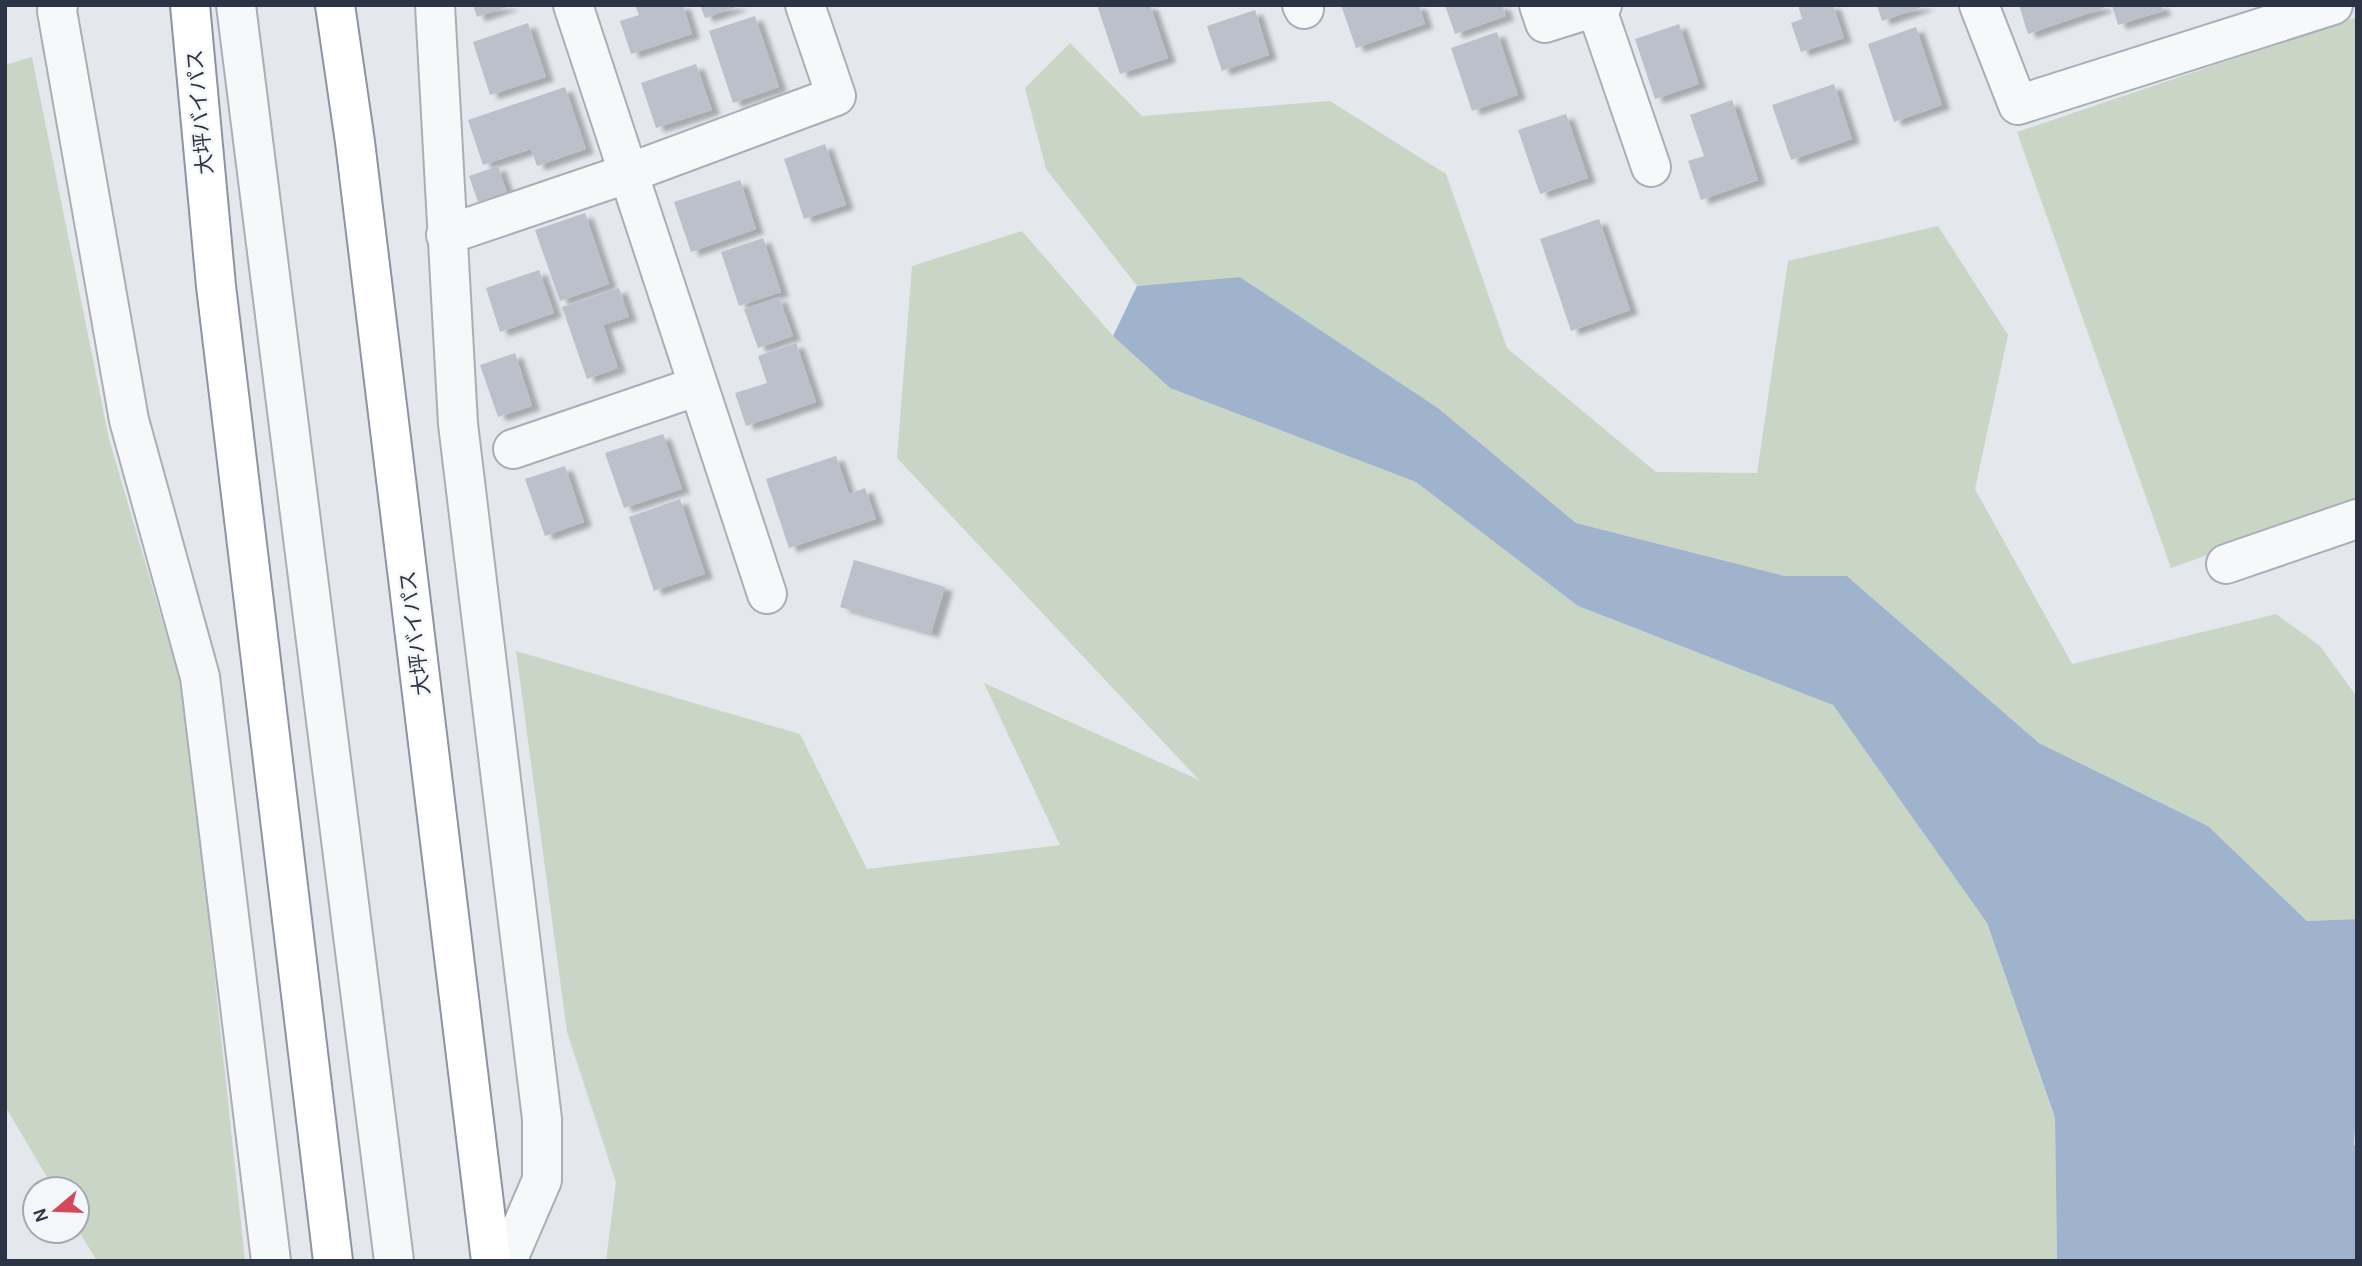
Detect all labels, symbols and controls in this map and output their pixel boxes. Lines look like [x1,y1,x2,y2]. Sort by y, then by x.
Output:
street label: 大坪バイパス [183,48,217,176]
street label: 大坪バイパス [395,569,435,697]
north arrow [21,1175,91,1245]
text: N [28,1205,53,1225]

